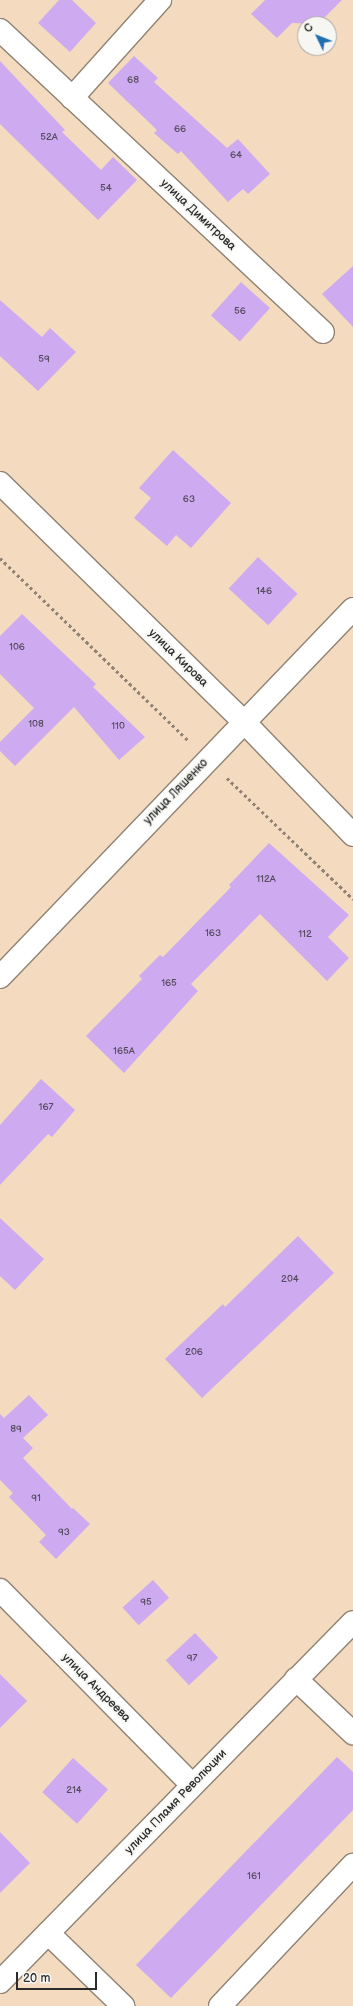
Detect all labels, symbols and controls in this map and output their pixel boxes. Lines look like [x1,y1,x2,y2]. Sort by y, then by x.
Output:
north arrow [297,16,337,56]
text: С [301,21,316,35]
house number: 68 [127,75,139,87]
house number: 66 [174,124,186,136]
house number: 52А [40,132,58,144]
house number: 64 [230,150,242,162]
street label: улица Димитрова [157,176,239,254]
house number: 54 [100,183,112,195]
house number: 56 [234,306,246,318]
house number: 59 [38,354,50,366]
house number: 63 [183,494,195,506]
house number: 146 [256,586,272,598]
street label: улица Кирова [145,626,211,690]
house number: 106 [9,642,25,654]
house number: 108 [28,719,44,731]
house number: 110 [111,721,125,733]
street label: улица Ляшенко [141,756,211,828]
house number: 112А [256,874,276,886]
house number: 163 [205,928,221,940]
house number: 112 [298,929,312,941]
house number: 165 [161,978,177,990]
house number: 165А [113,1046,135,1058]
house number: 167 [39,1102,53,1114]
house number: 204 [281,1274,299,1286]
house number: 206 [185,1347,203,1359]
house number: 89 [10,1424,22,1436]
house number: 91 [31,1493,41,1505]
house number: 93 [58,1527,70,1539]
house number: 95 [140,1597,152,1609]
street label: улица Андреева [59,1651,133,1725]
house number: 97 [187,1653,197,1665]
street label: улица Пламя Революции [122,1747,230,1857]
house number: 214 [66,1785,82,1797]
house number: 161 [247,1871,261,1883]
scale bar [18,1964,99,1990]
text: 20 m [23,1971,50,1986]

